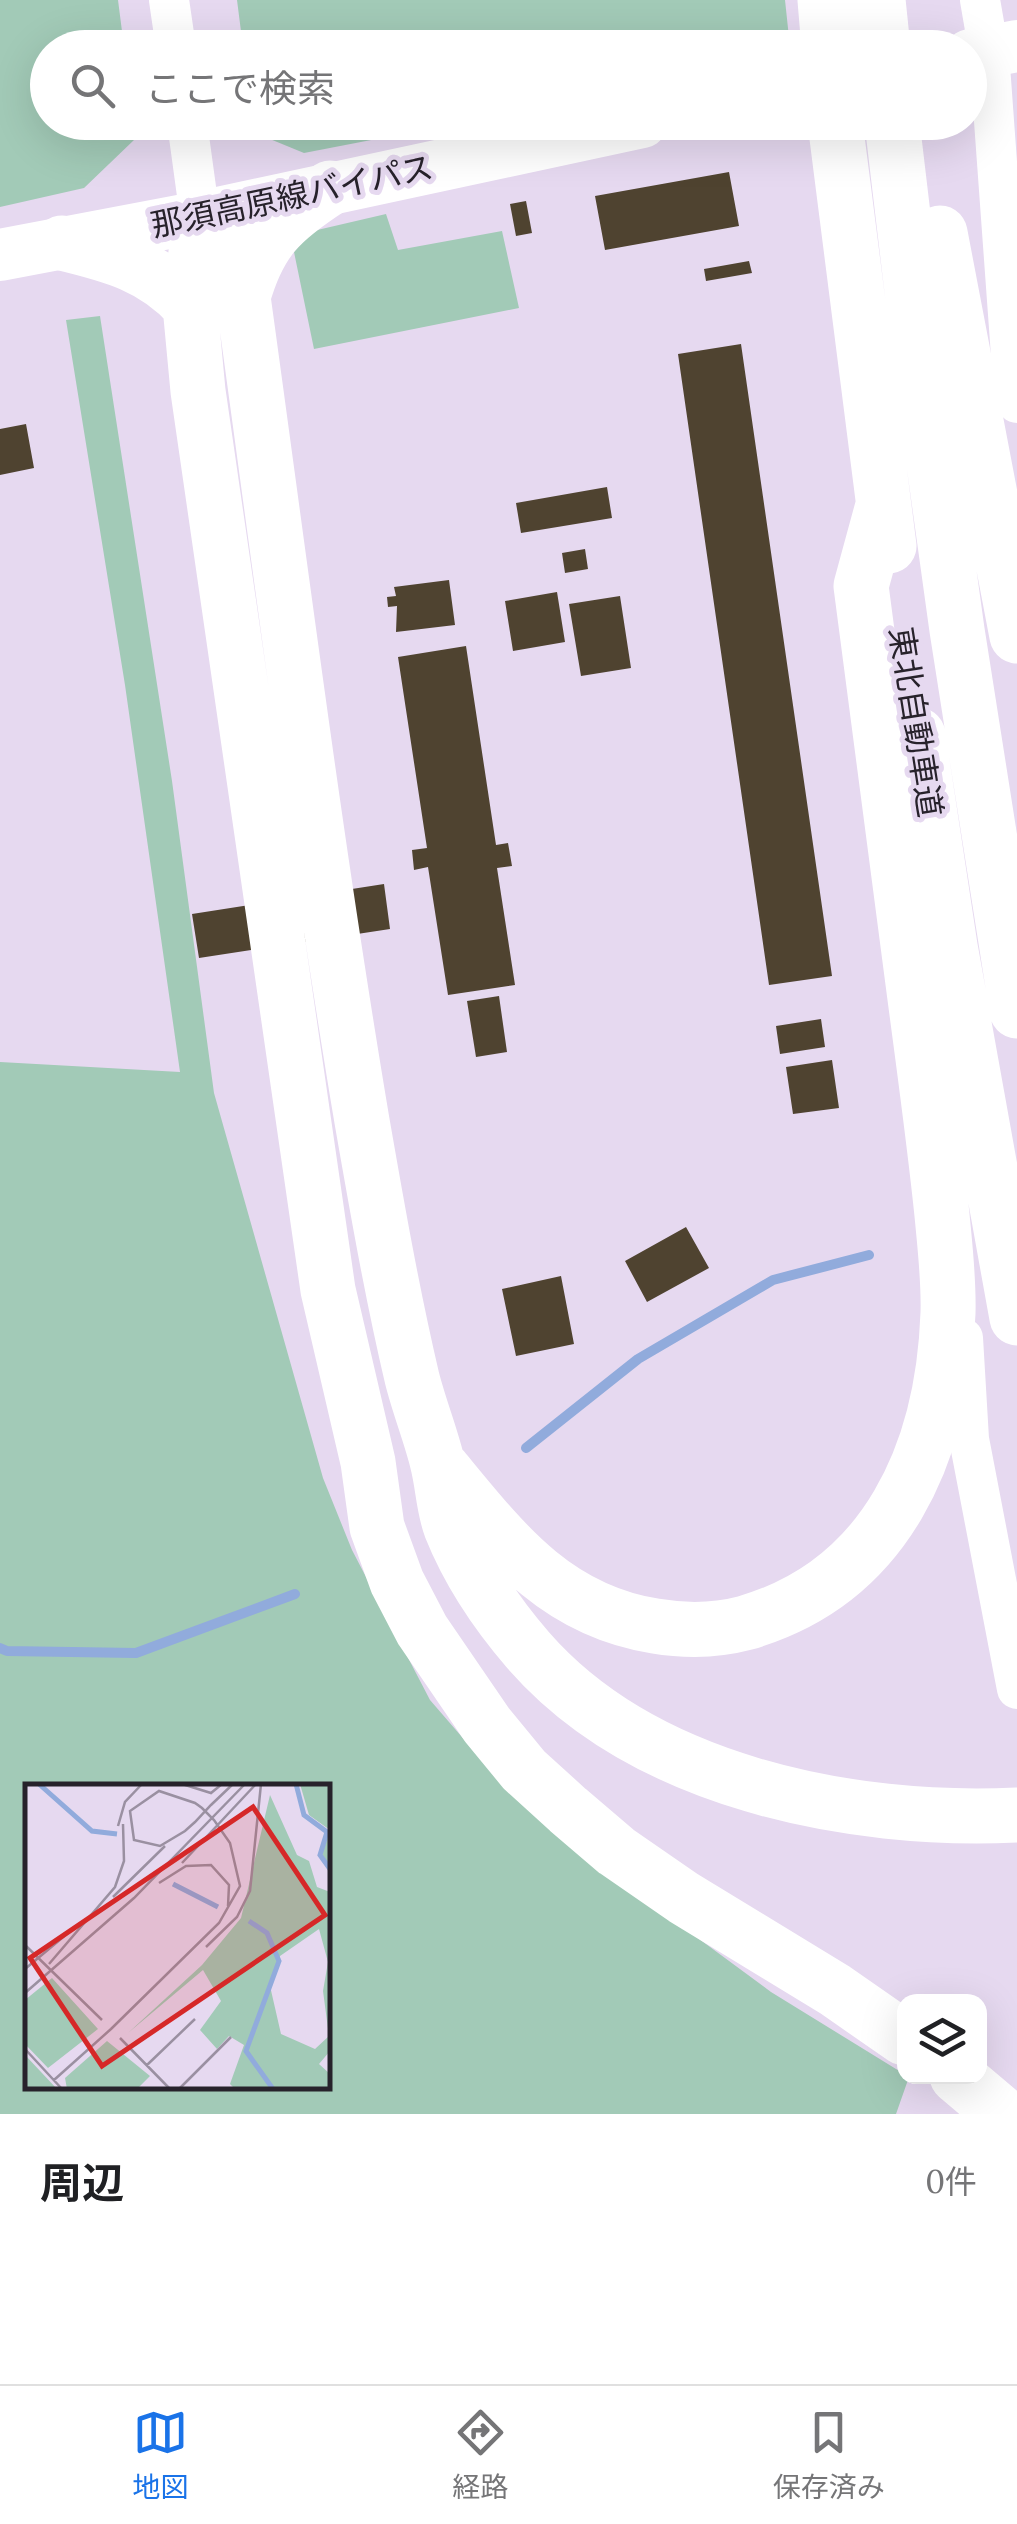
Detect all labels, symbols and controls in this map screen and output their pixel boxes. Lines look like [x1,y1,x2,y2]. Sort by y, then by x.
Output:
search box [30,30,987,140]
icon: search [65,58,120,113]
text: ここで検索 [145,64,335,112]
street label: 那須高原線バイパス [147,146,437,246]
street label: 東北自動車道 [881,624,951,820]
inset map [25,1784,330,2089]
map controls [897,1994,987,2084]
button: layers [897,1994,987,2084]
text: 周辺 [40,2156,124,2210]
text: 0件 [925,2161,977,2202]
tab: 地図 [132,2405,188,2505]
tab: 経路 [452,2405,509,2505]
tab: 保存済み [773,2405,885,2505]

